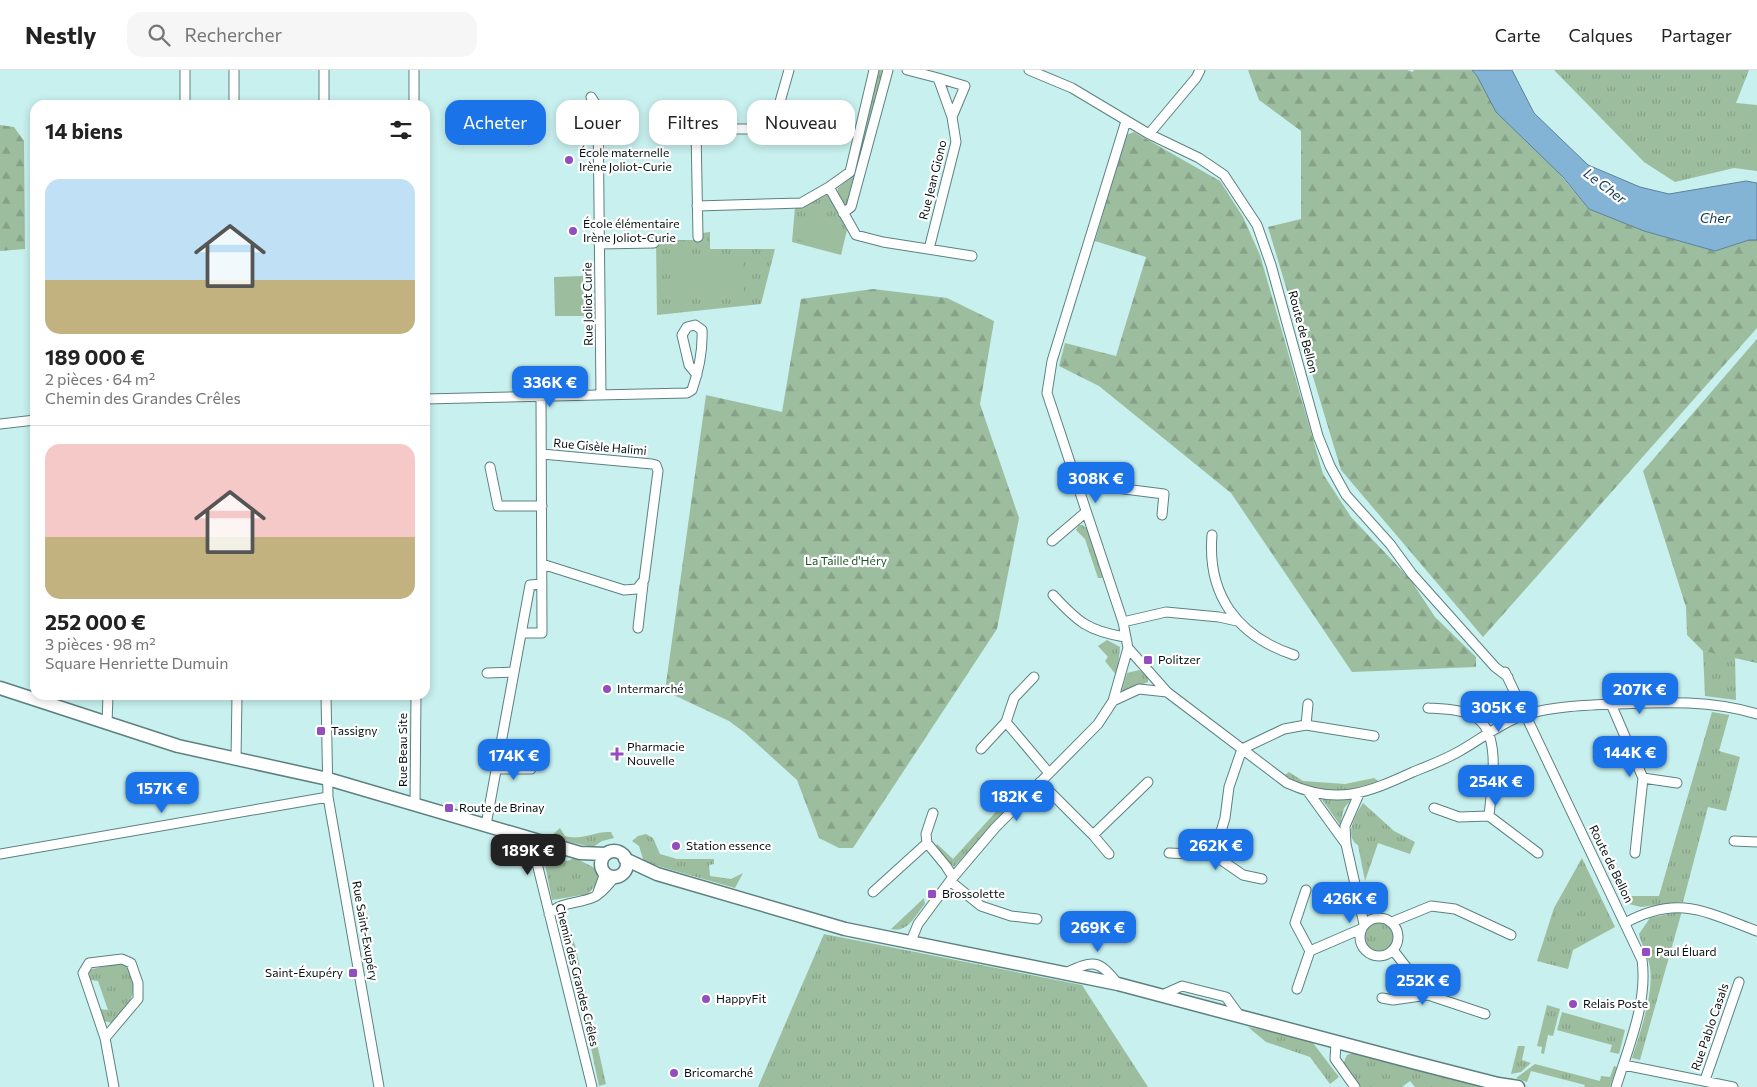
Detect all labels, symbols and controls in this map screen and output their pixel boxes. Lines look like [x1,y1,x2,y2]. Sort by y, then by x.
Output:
search box [127,12,477,57]
text: Nestly [25,20,97,49]
icon: search [145,21,173,49]
text: Rechercher [185,23,282,46]
text: Carte [1495,24,1540,46]
text: Calques [1568,24,1633,46]
text: Partager [1661,24,1732,46]
chip: Acheter [445,100,546,145]
chip: Louer [556,100,639,145]
chip: Filtres [649,100,737,145]
chip: Nouveau [747,100,855,145]
icon: filters [387,116,415,144]
text: 14 biens [45,118,123,143]
street label: Rue Jean Giono [915,138,950,221]
place label: École maternelle Irène Joliot-Curie [579,145,672,174]
marker: École maternelle Irène Joliot-Curie [563,154,575,166]
water label: Le Cher [1581,164,1630,207]
water label: Cher [1700,209,1731,226]
icon: home [185,211,275,301]
place label: École élémentaire Irène Joliot-Curie [583,216,679,245]
marker: École élémentaire Irène Joliot-Curie [567,225,579,237]
street label: Rue Joliot Curie [579,262,596,346]
street label: Route de Bellon [1286,289,1322,374]
text: 189 000 € [45,344,145,369]
pin: 336K € [509,366,591,408]
text: 2 pièces · 64 m² [45,369,155,388]
text: 336K € [523,372,577,391]
text: Chemin des Grandes Crêles [45,388,241,407]
street label: Rue Gisèle Halimi [553,435,647,457]
pin: 308K € [1055,462,1137,504]
text: 308K € [1068,468,1124,487]
icon: home [185,477,275,567]
park label: La Taille d'Héry [805,553,887,567]
text: 252 000 € [45,609,146,634]
text: 3 pièces · 98 m² [45,634,156,653]
place label: Politzer [1158,652,1201,666]
text: Square Henriette Dumuin [45,653,229,672]
marker: Politzer [1142,654,1154,666]
pin: 207K € [1599,672,1681,715]
text: 207K € [1613,679,1667,698]
place label: Intermarché [617,681,684,695]
marker: Intermarché [601,683,613,695]
pin: 305K € [1458,690,1540,733]
text: 305K € [1472,697,1526,716]
street label: Rue Beau Site [395,713,409,787]
place label: Tassigny [331,723,377,737]
marker: Tassigny [315,725,327,737]
pin: 144K € [1589,736,1671,778]
pin: 174K € [473,738,555,781]
place label: Pharmacie Nouvelle [627,739,685,767]
text: 144K € [1604,742,1656,761]
text: 174K € [489,745,539,764]
marker: Pharmacie Nouvelle [611,748,623,760]
pin: 254K € [1455,764,1537,807]
text: 254K € [1469,771,1523,790]
pin: 157K € [121,772,203,814]
text: 157K € [137,778,187,797]
pin: 182K € [976,780,1058,822]
text: 182K € [991,786,1043,805]
place label: Route de Brinay [459,800,544,814]
marker: Route de Brinay [443,802,455,814]
street label: Route de Bellon [1587,822,1637,905]
pin: 262K € [1175,828,1257,871]
pin: 189K € [487,834,569,876]
text: 262K € [1189,835,1243,854]
place label: Station essence [686,838,771,852]
text: 189K € [502,840,554,859]
marker: Station essence [670,840,682,852]
street label: Rue Saint-Exupéry [350,880,382,982]
pin: 426K € [1309,882,1391,924]
place label: Brossolette [942,886,1005,900]
marker: Brossolette [926,888,938,900]
text: 426K € [1323,888,1377,907]
street label: Chemin des Grandes Crêles [553,902,603,1048]
pin: 269K € [1057,910,1139,953]
text: 269K € [1071,917,1125,936]
place label: Paul Éluard [1656,944,1717,958]
marker: Paul Éluard [1640,946,1652,958]
pin: 252K € [1382,964,1464,1006]
place label: Saint-Éxupéry [265,965,343,979]
marker: Saint-Éxupéry [347,967,359,979]
text: 252K € [1396,970,1450,989]
street label: Rue Pablo Casals [1688,981,1731,1072]
place label: HappyFit [716,991,766,1005]
marker: HappyFit [700,993,712,1005]
place label: Relais Poste [1583,996,1648,1010]
marker: Relais Poste [1567,998,1579,1010]
place label: Bricomarché [684,1065,753,1079]
marker: Bricomarché [668,1067,680,1079]

